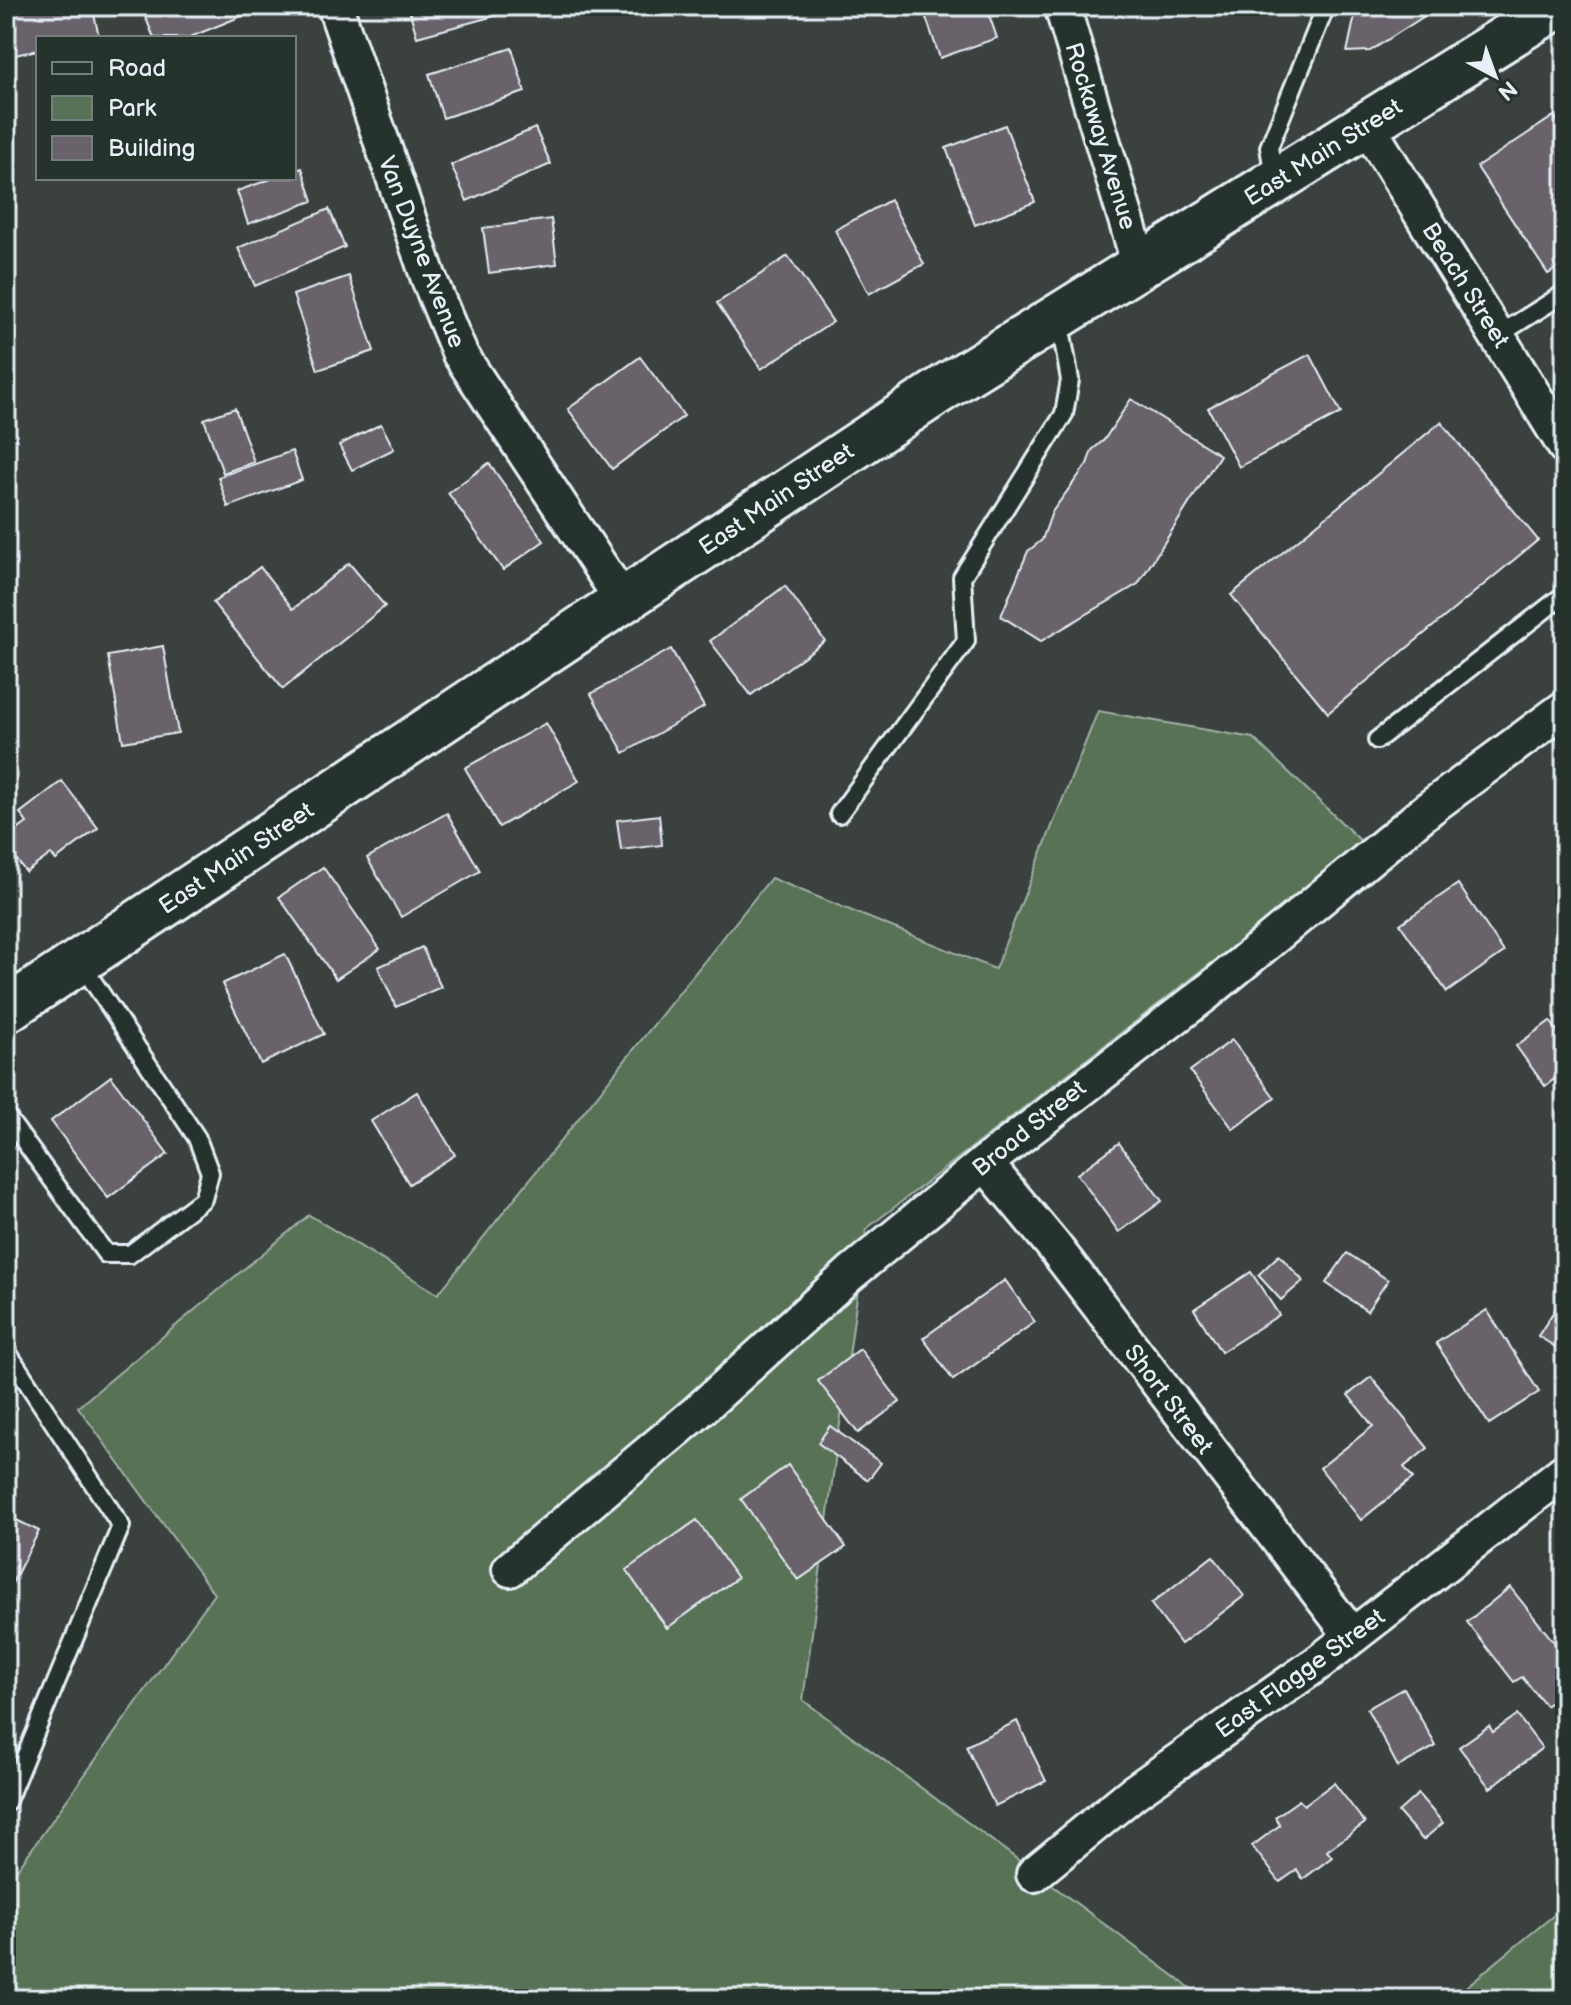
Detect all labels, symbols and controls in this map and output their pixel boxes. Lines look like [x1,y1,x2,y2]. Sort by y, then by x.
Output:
legend [36,36,296,180]
north arrow [1455,36,1535,116]
street label: Rockaway Avenue [1058,39,1143,233]
text: Road [108,54,166,83]
text: N [1492,74,1522,106]
street label: East Main Street [1239,92,1408,213]
text: Park [108,94,156,123]
text: Building [108,134,195,163]
street label: Van Duyne Avenue [372,152,471,352]
street label: Beach Street [1416,217,1516,354]
street label: East Main Street [693,437,860,562]
street label: East Main Street [153,796,320,921]
street label: Broad Street [967,1073,1092,1183]
street label: Short Street [1118,1339,1220,1460]
street label: East Flagge Street [1210,1602,1391,1745]

